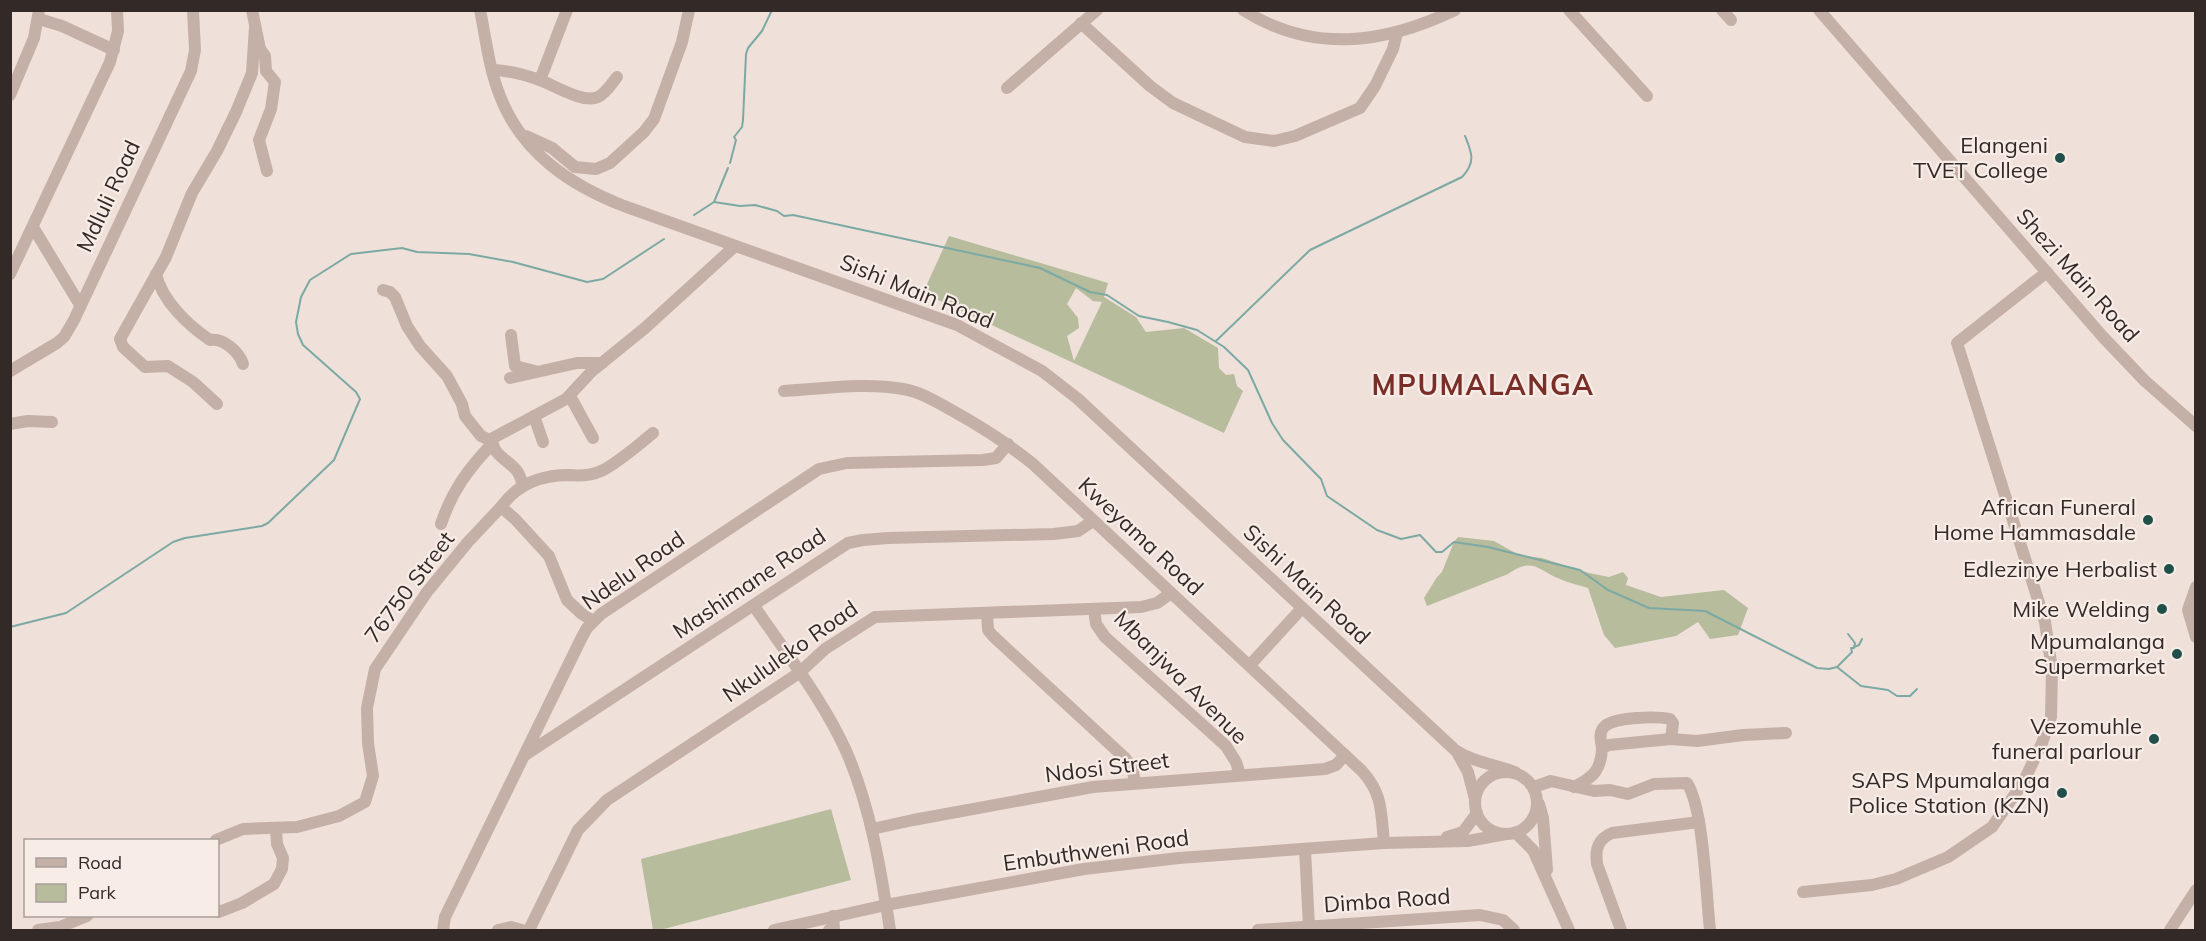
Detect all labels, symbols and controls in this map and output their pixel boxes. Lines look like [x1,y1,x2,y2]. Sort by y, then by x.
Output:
place label: Elangeni TVET College [1913,131,2048,184]
street label: Mdluli Road [70,136,146,256]
marker: Elangeni TVET College [2053,151,2067,165]
street label: Shezi Main Road [2010,202,2146,348]
street label: Sishi Main Road [836,247,998,335]
district label: MPUMALANGA [1371,367,1595,402]
street label: Kweyama Road [1073,471,1209,601]
place label: African Funeral Home Hammasdale [1933,493,2136,546]
marker: African Funeral Home Hammasdale [2141,513,2155,527]
street label: Sishi Main Road [1238,518,1376,650]
street label: Mashimane Road [667,522,831,644]
street label: Ndelu Road [576,524,690,616]
street label: 76750 Street [358,525,460,648]
place label: Edlezinye Herbalist [1963,555,2157,583]
marker: Edlezinye Herbalist [2162,562,2176,576]
street label: Nkululeko Road [717,594,863,708]
place label: Mike Welding [2012,595,2150,623]
marker: Mike Welding [2155,602,2169,616]
street label: Mbanjwa Avenue [1108,604,1254,750]
place label: Mpumalanga Supermarket [2030,627,2165,680]
marker: Mpumalanga Supermarket [2170,647,2184,661]
place label: Vezomuhle funeral parlour [1992,712,2142,765]
marker: Vezomuhle funeral parlour [2147,732,2161,746]
street label: Ndosi Street [1043,745,1171,789]
place label: SAPS Mpumalanga Police Station (KZN) [1849,766,2050,819]
marker: SAPS Mpumalanga Police Station (KZN) [2055,786,2069,800]
street label: Embuthweni Road [1001,823,1191,877]
legend [24,839,219,917]
text: Road [78,851,122,874]
text: Park [78,881,117,904]
street label: Dimba Road [1323,882,1451,918]

